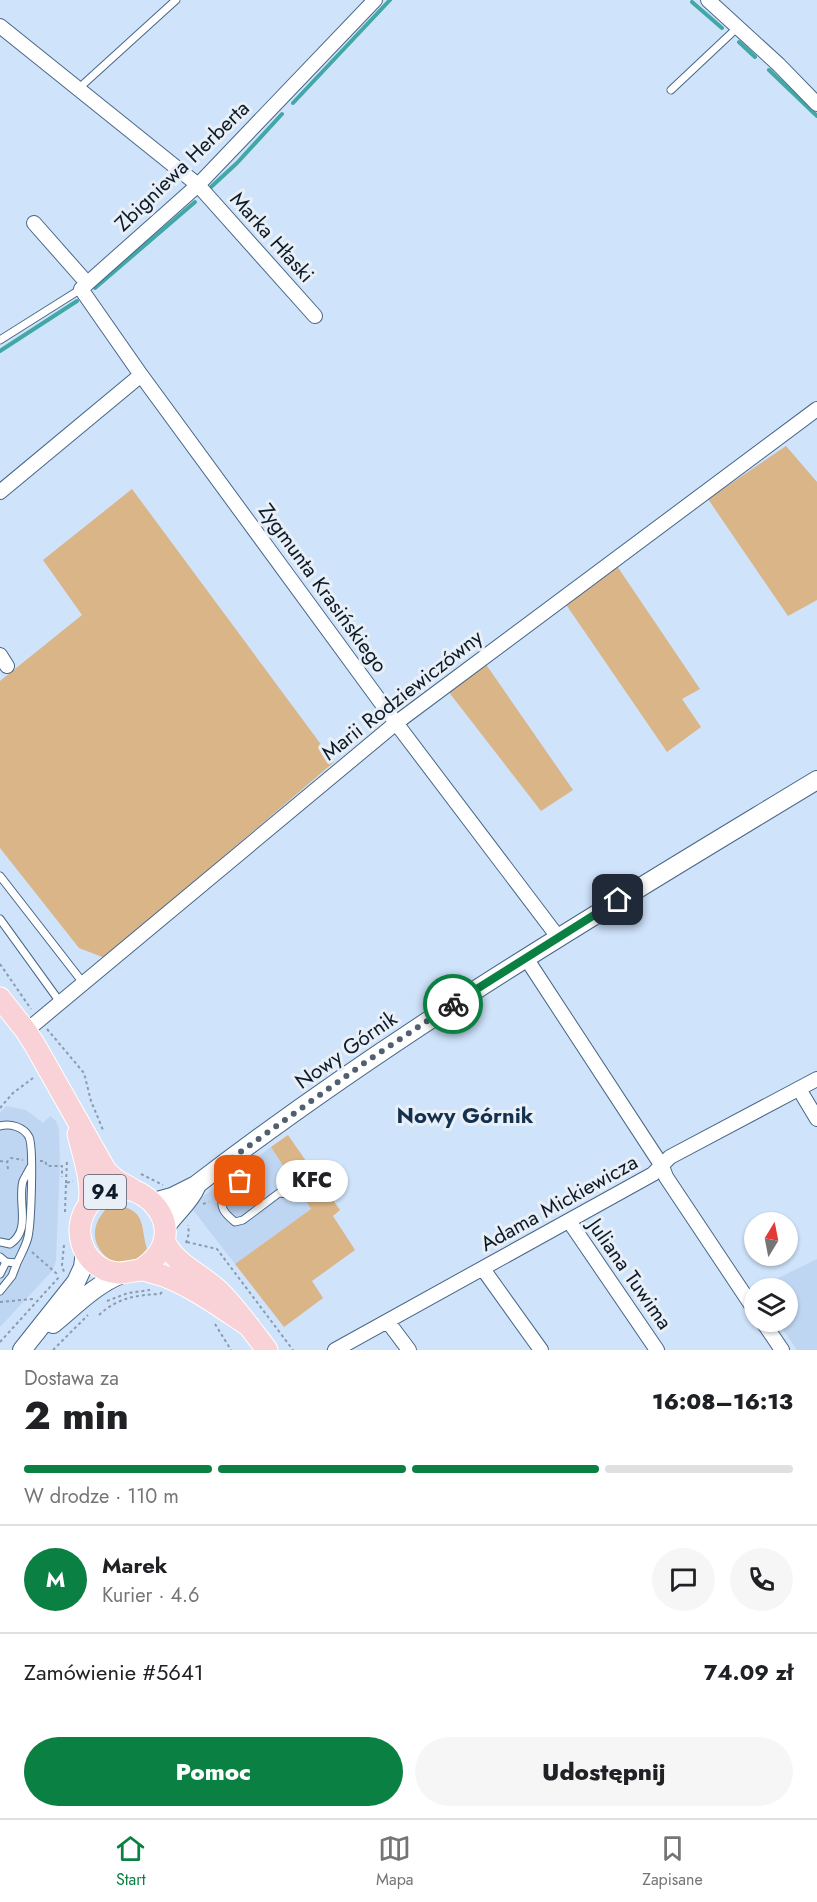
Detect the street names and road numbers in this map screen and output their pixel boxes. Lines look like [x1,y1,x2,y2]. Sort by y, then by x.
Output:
street label: Zbigniewa Herberta [108,94,256,238]
street label: Marka Hłaski [223,185,321,289]
street label: Zygmunta Krasińskiego [251,497,395,679]
street label: Marii Rodziewiczówny [315,622,489,767]
street label: Nowy Górnik [289,1003,404,1096]
street label: Adama Mickiewicza [475,1147,643,1259]
road number: 94 [84,1175,126,1209]
street label: Juliana Tuwima [579,1210,679,1336]

